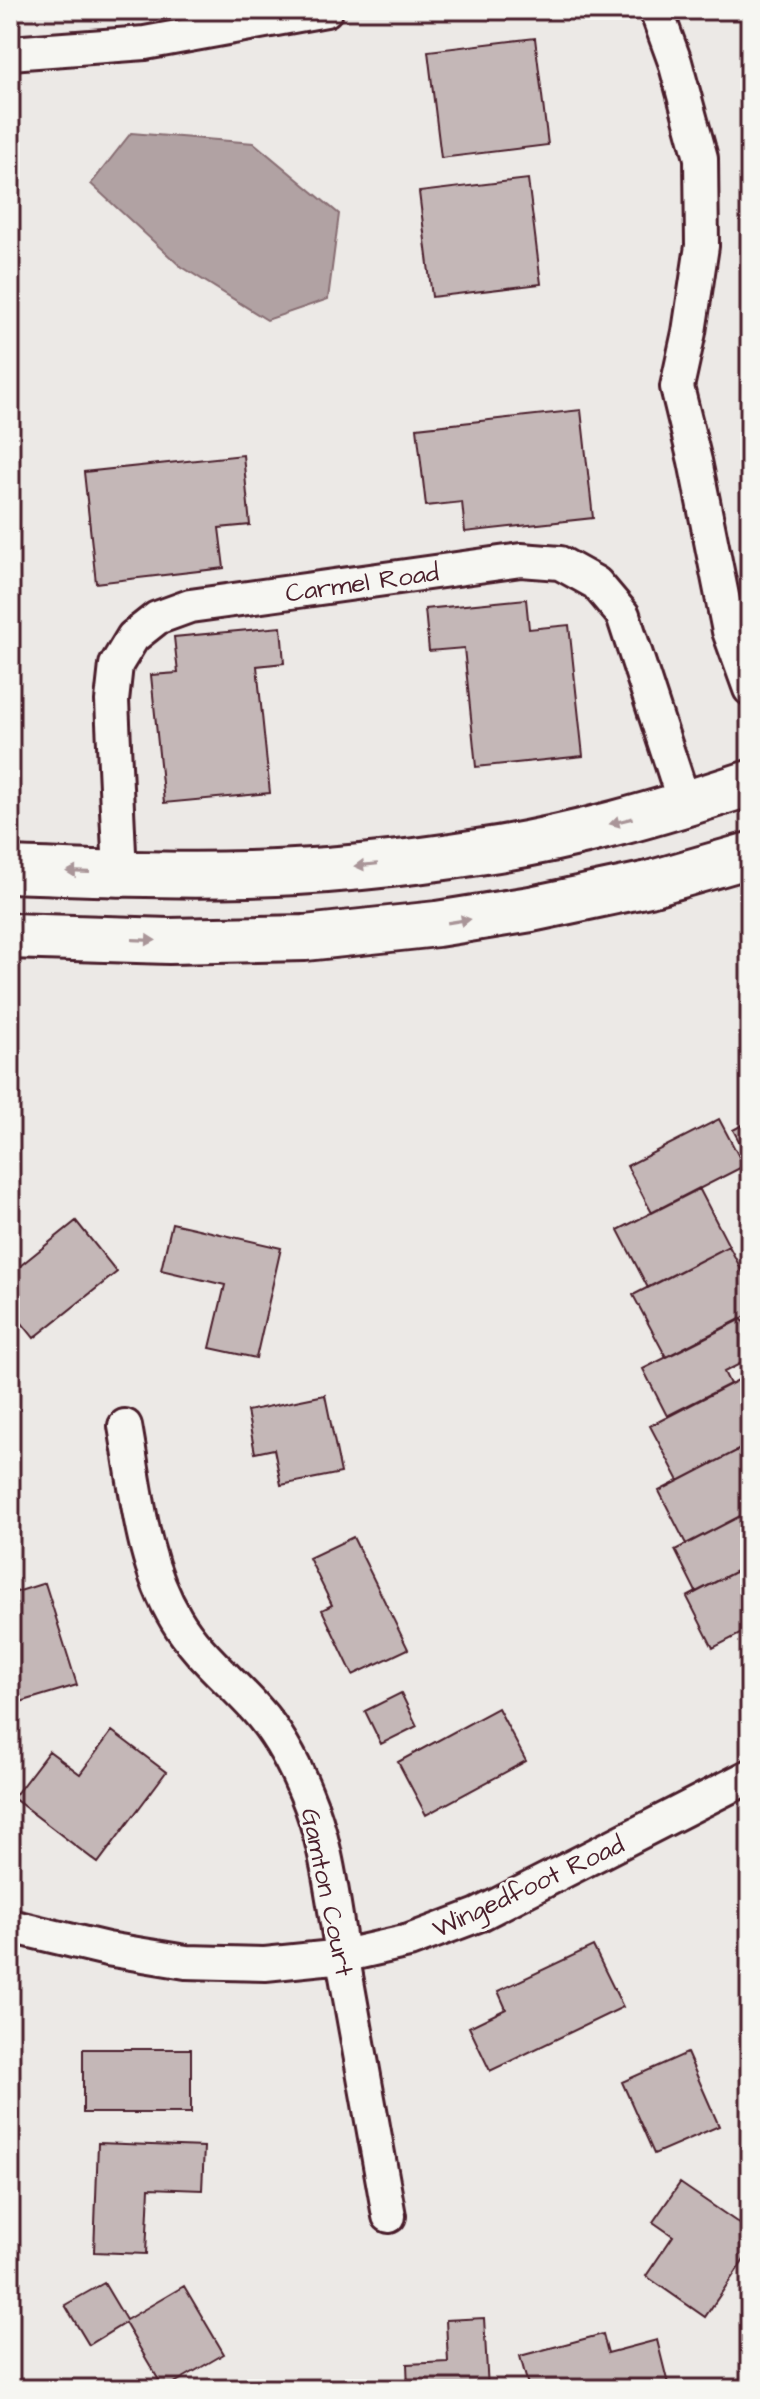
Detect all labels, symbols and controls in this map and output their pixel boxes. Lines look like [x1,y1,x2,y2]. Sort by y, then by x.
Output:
street label: Carmel Road [283,554,441,612]
one-way arrow [609,815,634,827]
one-way arrow [353,859,378,872]
one-way arrow [65,866,90,879]
one-way arrow [447,914,472,926]
one-way arrow [132,933,157,946]
street label: Gamton Court [292,1805,363,1980]
street label: Wingedfoot Road [427,1827,631,1949]

